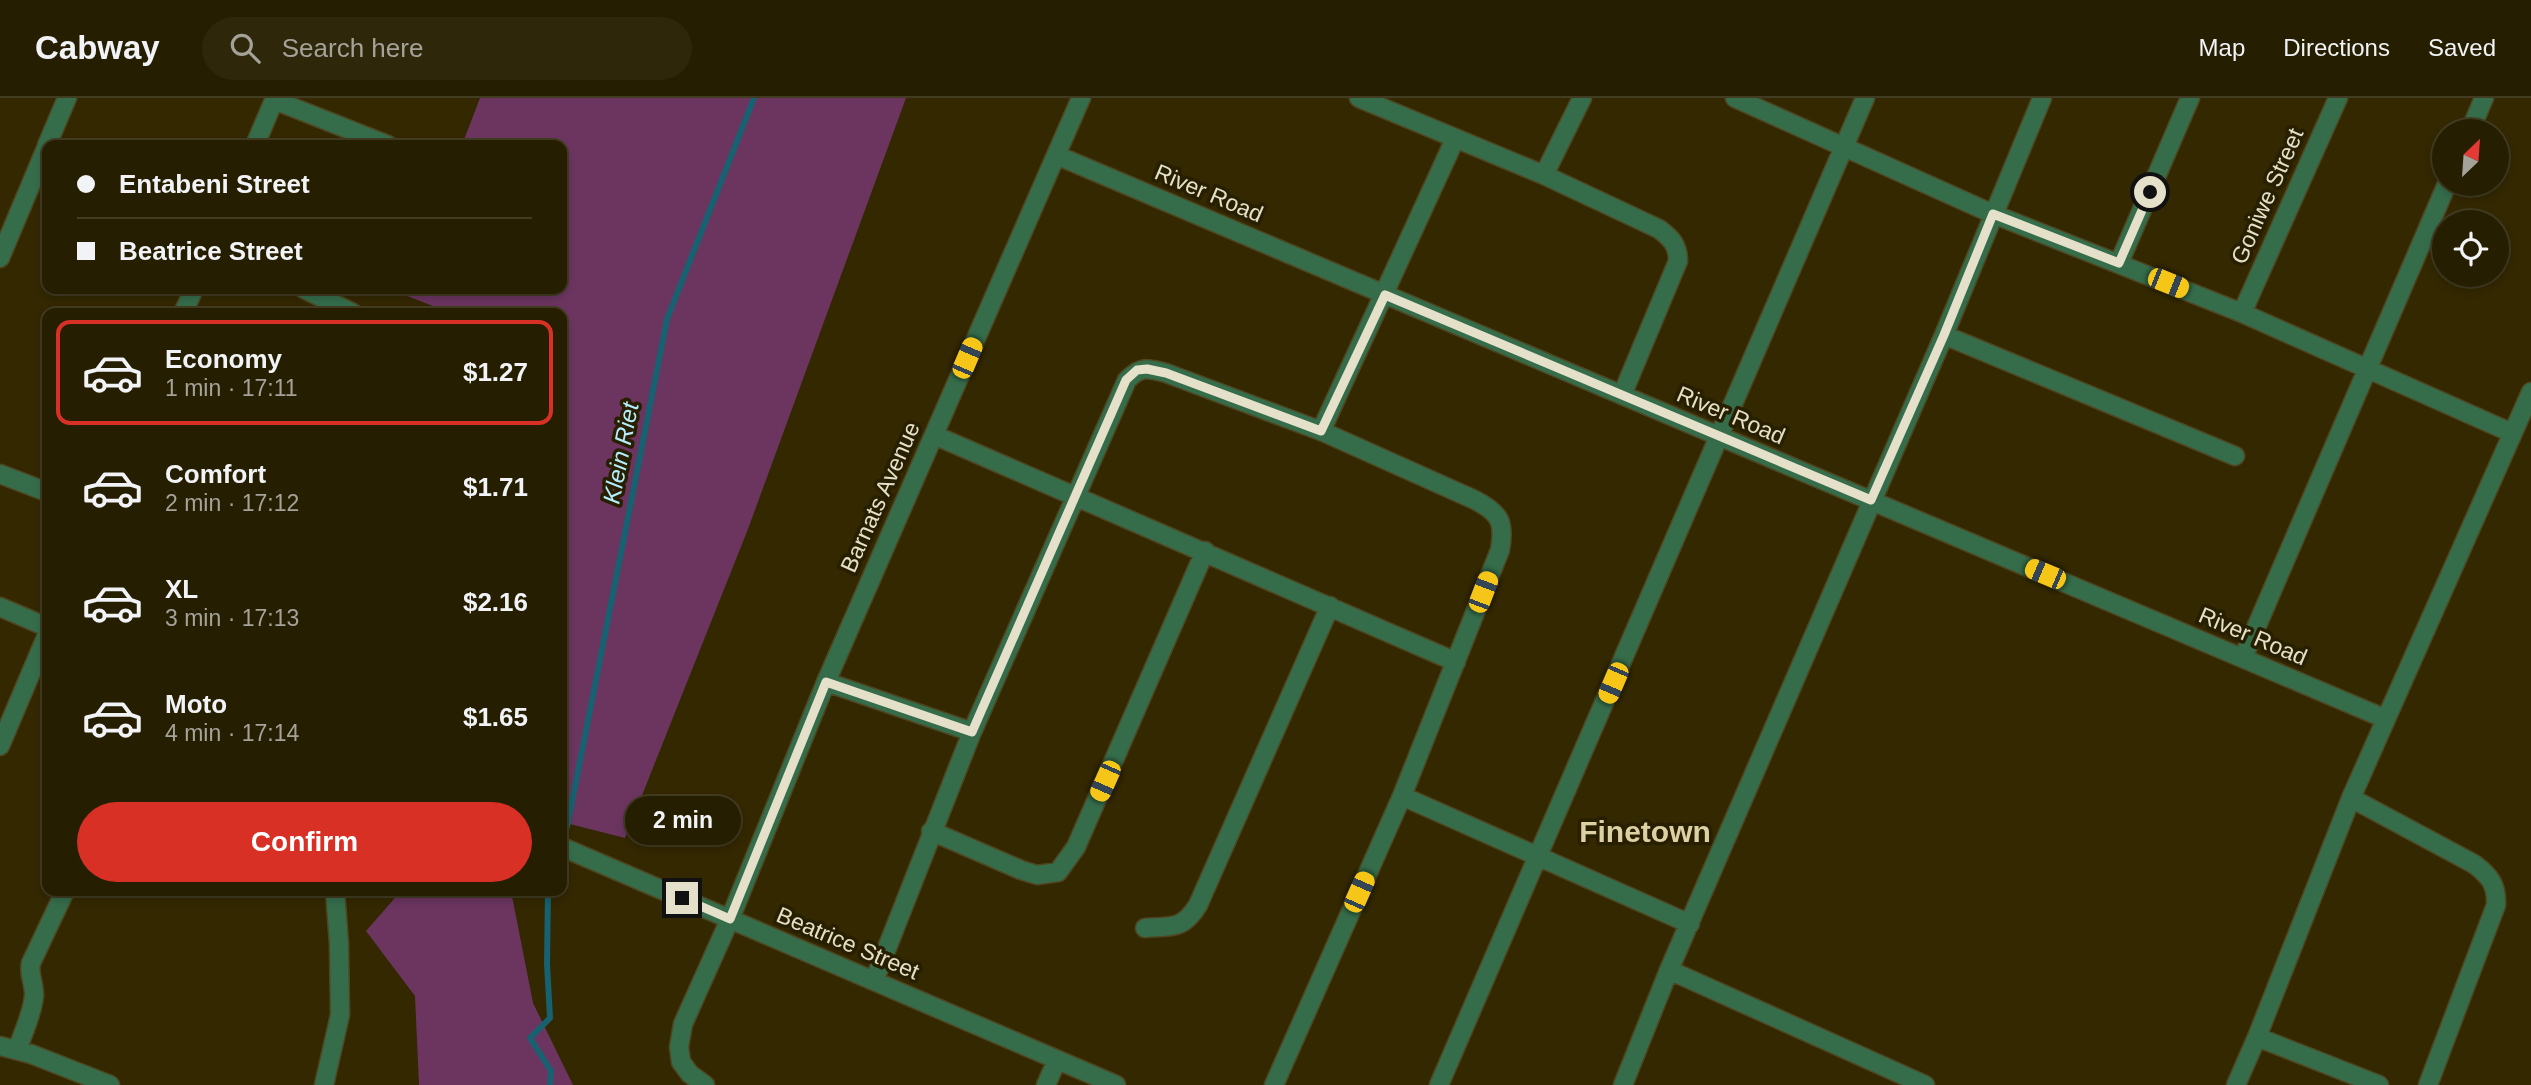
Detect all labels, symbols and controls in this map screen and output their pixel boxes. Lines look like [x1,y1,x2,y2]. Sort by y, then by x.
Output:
search box [202,17,692,80]
text: Cabway [35,29,160,66]
icon: search [226,29,264,67]
text: Search here [282,33,423,63]
text: Map [2199,34,2245,61]
text: Directions [2283,34,2390,61]
text: Saved [2428,34,2496,61]
north arrow [2432,119,2510,196]
map controls [2432,119,2509,287]
street label: Goniwe Street [2225,124,2309,268]
street label: River Road [1151,159,1267,227]
text: Entabeni Street [119,169,310,199]
route start [2134,176,2166,208]
button: locate [2432,210,2509,287]
text: Beatrice Street [119,236,303,266]
car [2145,265,2192,301]
car [950,335,985,381]
icon: car [81,341,144,404]
text: Economy [165,344,282,374]
text: $1.27 [463,357,528,387]
text: 1 min · 17:11 [165,375,298,401]
street label: River Road [1673,381,1789,449]
water label: Klein Riet [597,399,644,506]
street label: Barnats Avenue [835,418,925,576]
icon: car [81,456,144,519]
text: Comfort [165,459,266,489]
text: $1.71 [463,472,528,502]
text: 2 min · 17:12 [165,490,299,516]
car [2022,556,2069,592]
car [1466,569,1501,615]
icon: car [81,571,144,634]
text: XL [165,574,198,604]
text: $2.16 [463,587,528,617]
street label: River Road [2195,602,2311,670]
text: 3 min · 17:13 [165,605,299,631]
car [1596,660,1631,706]
icon: car [81,686,144,749]
text: Moto [165,689,227,719]
text: $1.65 [463,702,528,732]
text: 4 min · 17:14 [165,720,299,746]
car [1087,758,1124,804]
callout: 2 min [624,796,740,846]
button: Confirm [77,802,532,882]
text: 2 min [653,807,713,833]
district label: Finetown [1579,815,1711,848]
car [1341,869,1378,915]
route end [666,882,698,914]
street label: Beatrice Street [773,901,924,985]

